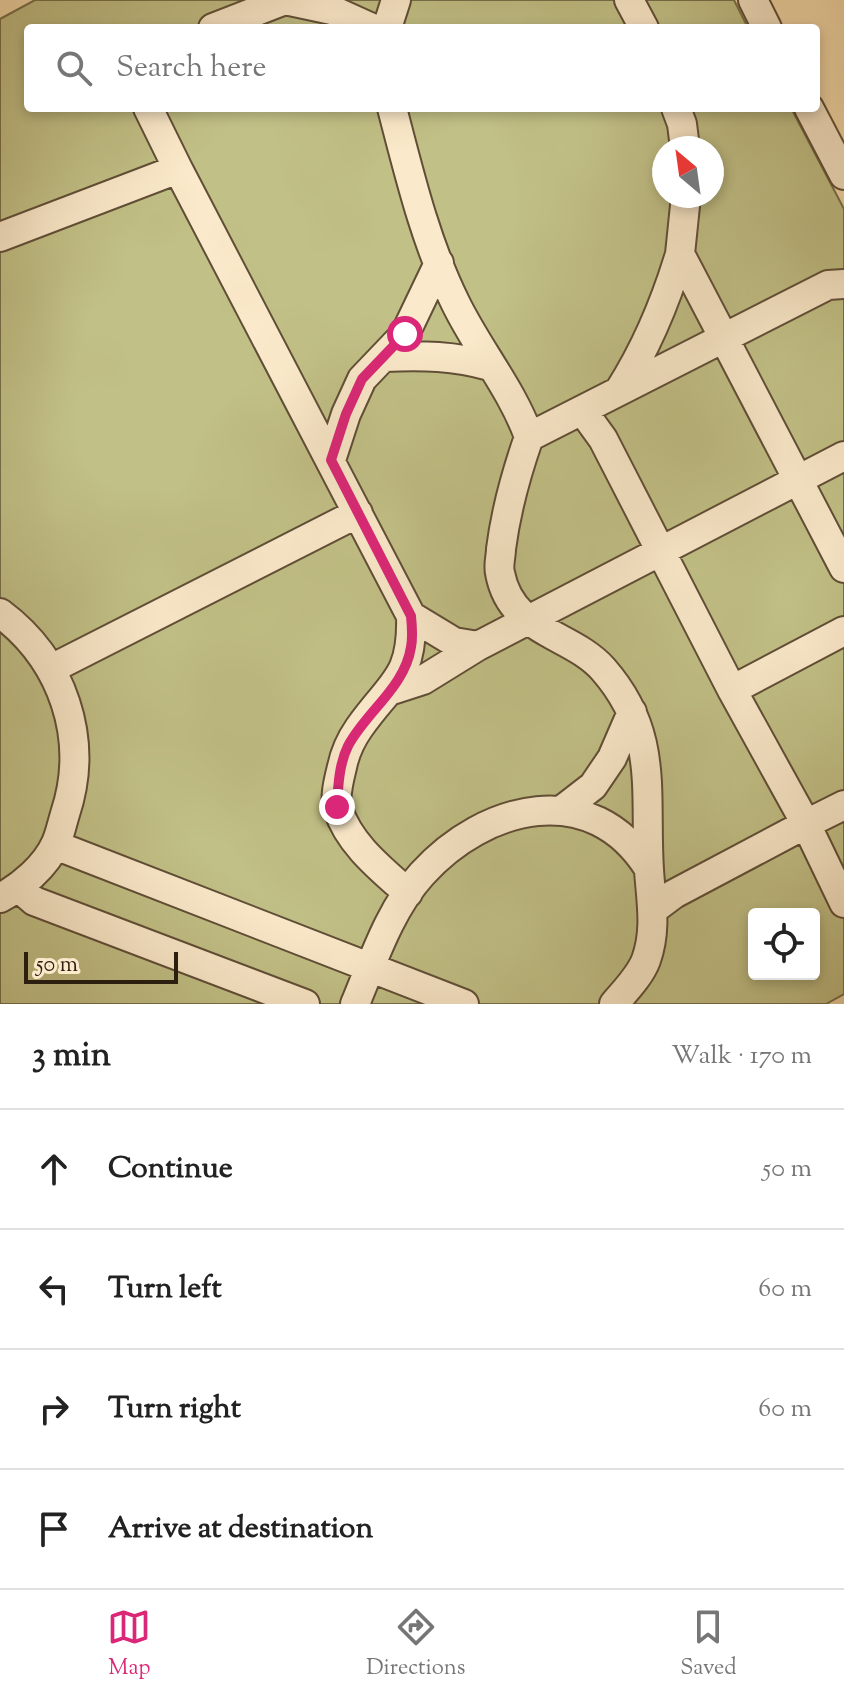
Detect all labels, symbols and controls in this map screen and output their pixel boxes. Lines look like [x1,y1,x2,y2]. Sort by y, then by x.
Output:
search box [24,24,820,112]
icon: search [52,46,96,90]
text: Search here [116,47,266,90]
north arrow [652,136,724,208]
route start [387,316,423,352]
route end [319,789,355,825]
map controls [748,908,820,980]
button: locate [748,908,820,980]
scale bar [24,948,178,984]
text: 50 m [36,950,78,982]
text: 3 min [32,1032,111,1081]
text: Walk · 170 m [671,1038,812,1075]
icon: ahead [32,1147,76,1191]
text: Continue [108,1148,233,1191]
text: 50 m [762,1151,812,1188]
icon: left [32,1267,76,1311]
text: Turn left [108,1268,222,1311]
text: 60 m [758,1271,812,1308]
icon: right [32,1387,76,1431]
text: Turn right [108,1388,241,1431]
text: 60 m [758,1391,812,1428]
icon: arrive [32,1507,76,1551]
text: Arrive at destination [108,1508,373,1551]
tab: Map [107,1605,151,1685]
tab: Directions [366,1605,465,1685]
tab: Saved [680,1605,737,1685]

